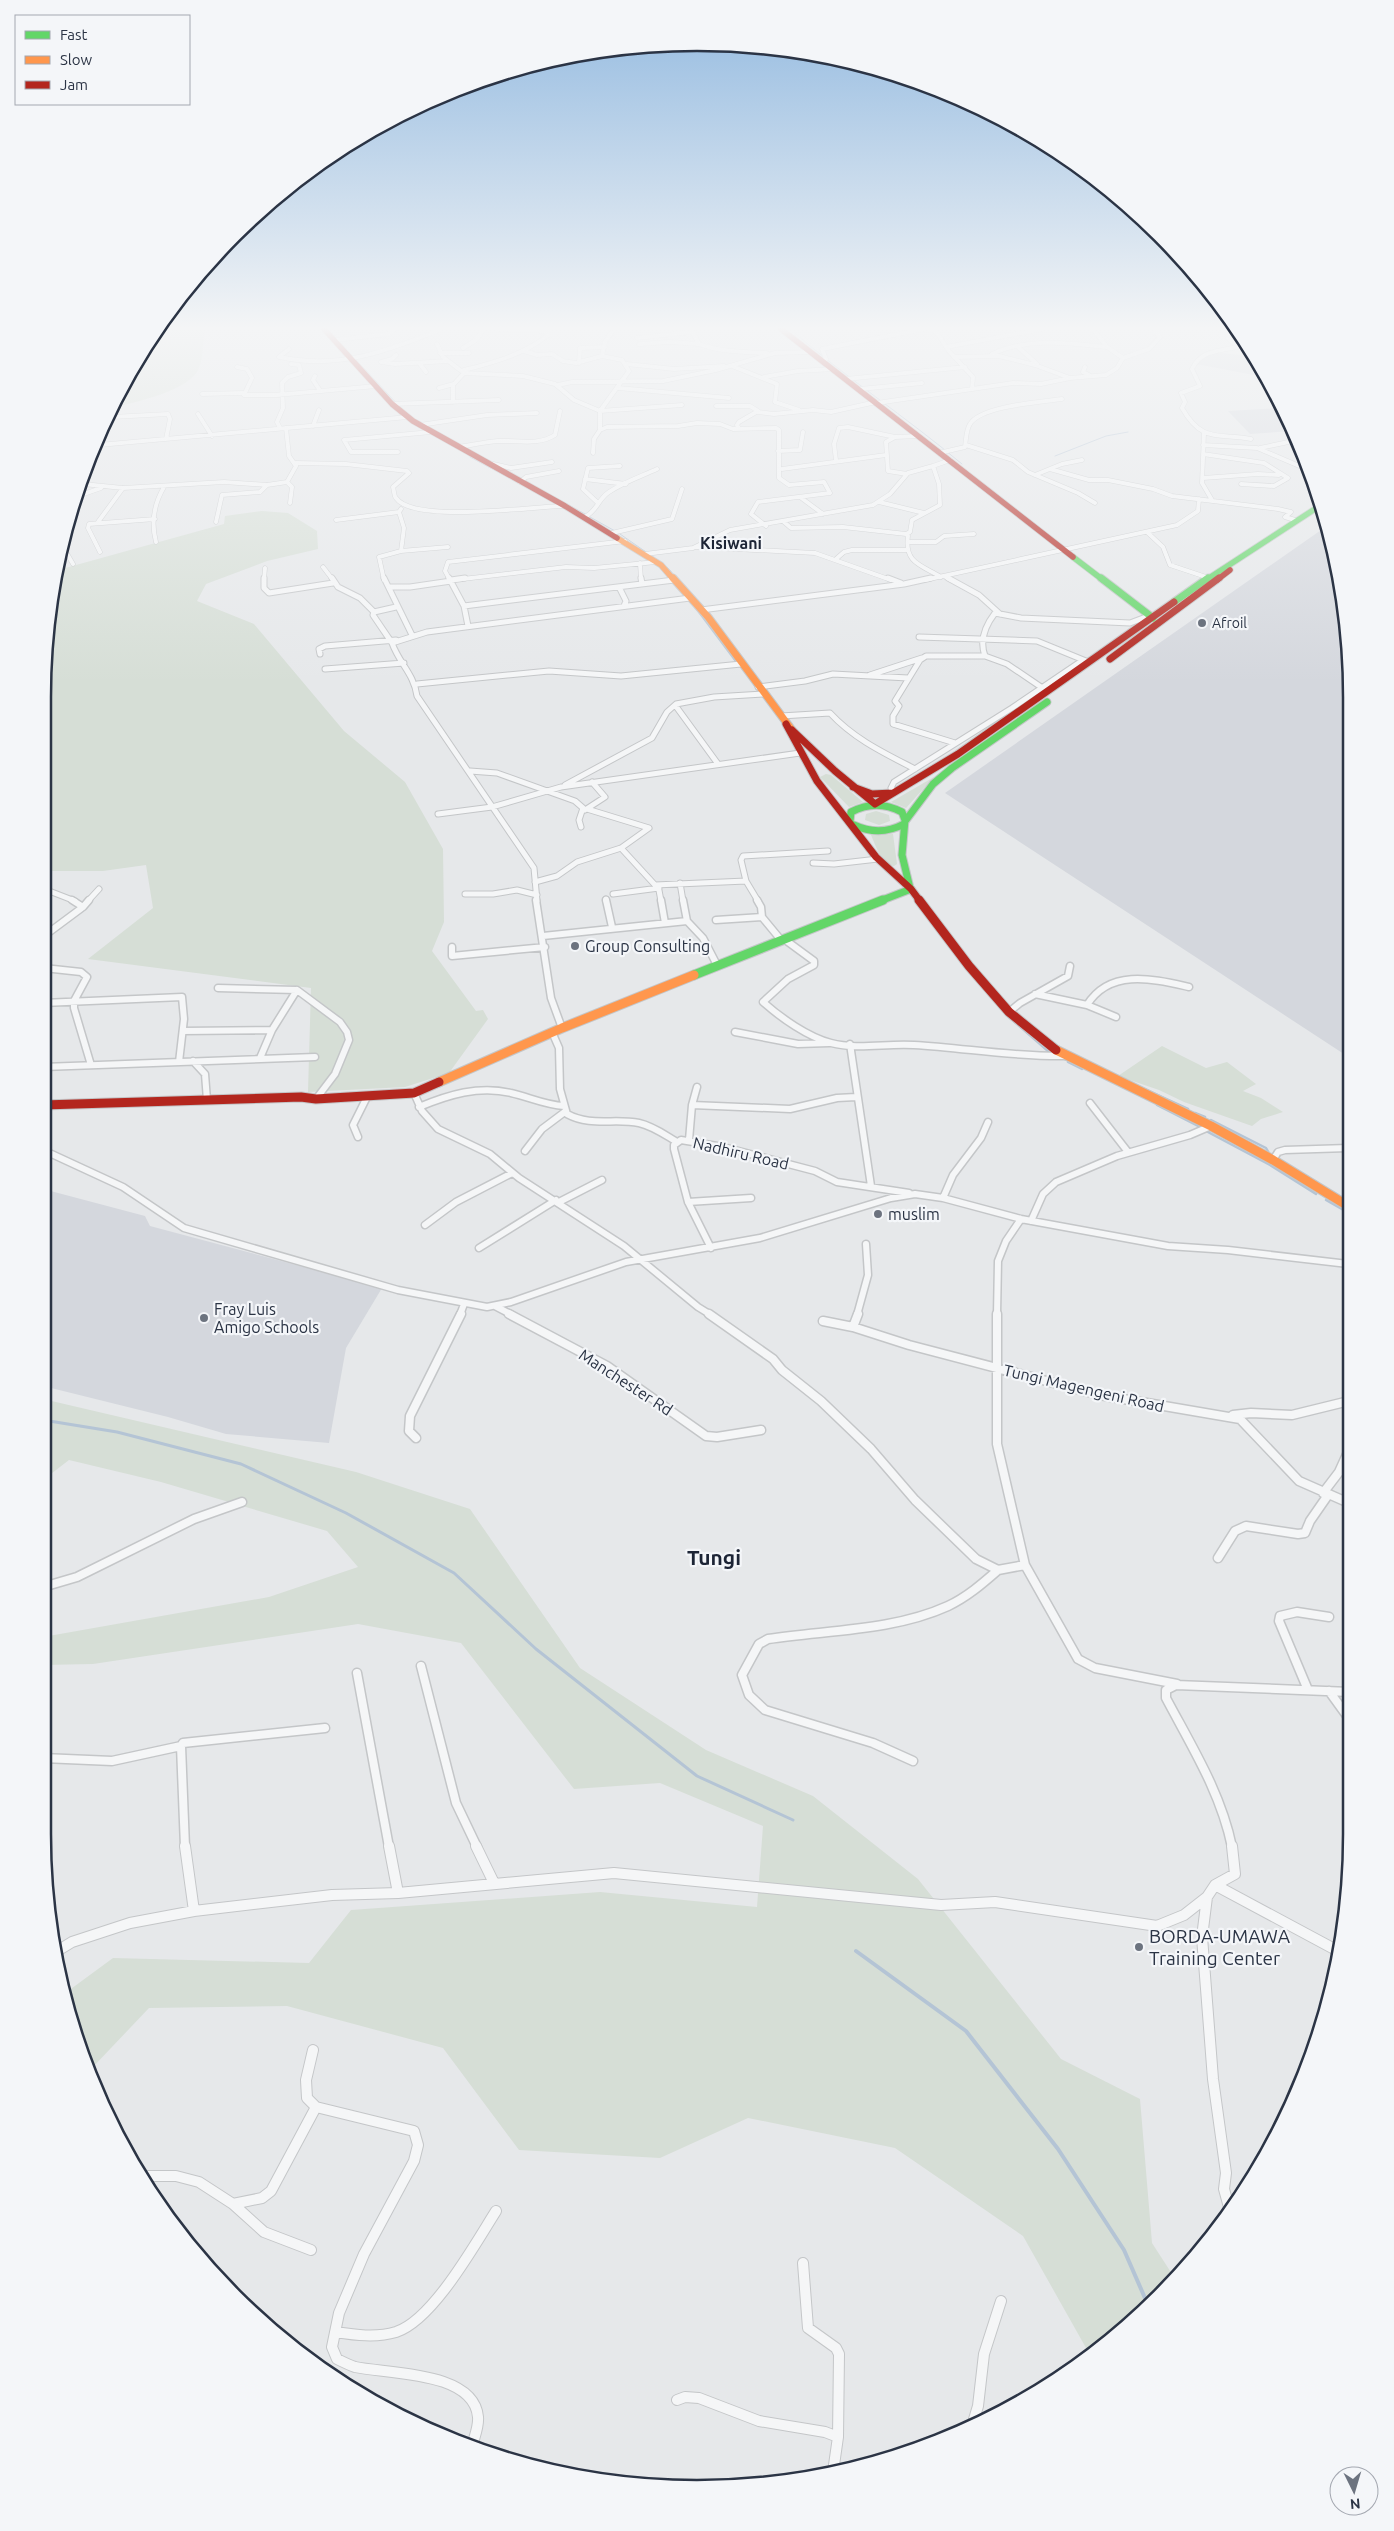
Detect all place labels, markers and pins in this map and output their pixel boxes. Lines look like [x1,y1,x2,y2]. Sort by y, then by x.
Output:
place label: Afroil [1212,615,1247,631]
marker: Afroil [1196,617,1208,629]
place label: Group Consulting [585,937,710,955]
marker: Group Consulting [569,940,581,952]
place label: muslim [888,1205,940,1223]
marker: muslim [872,1208,884,1220]
place label: Fray Luis Amigo Schools [214,1300,319,1336]
marker: Fray Luis Amigo Schools [198,1312,210,1324]
place label: BORDA-UMAWA Training Center [1149,1925,1291,1969]
marker: BORDA-UMAWA Training Center [1133,1941,1145,1953]

